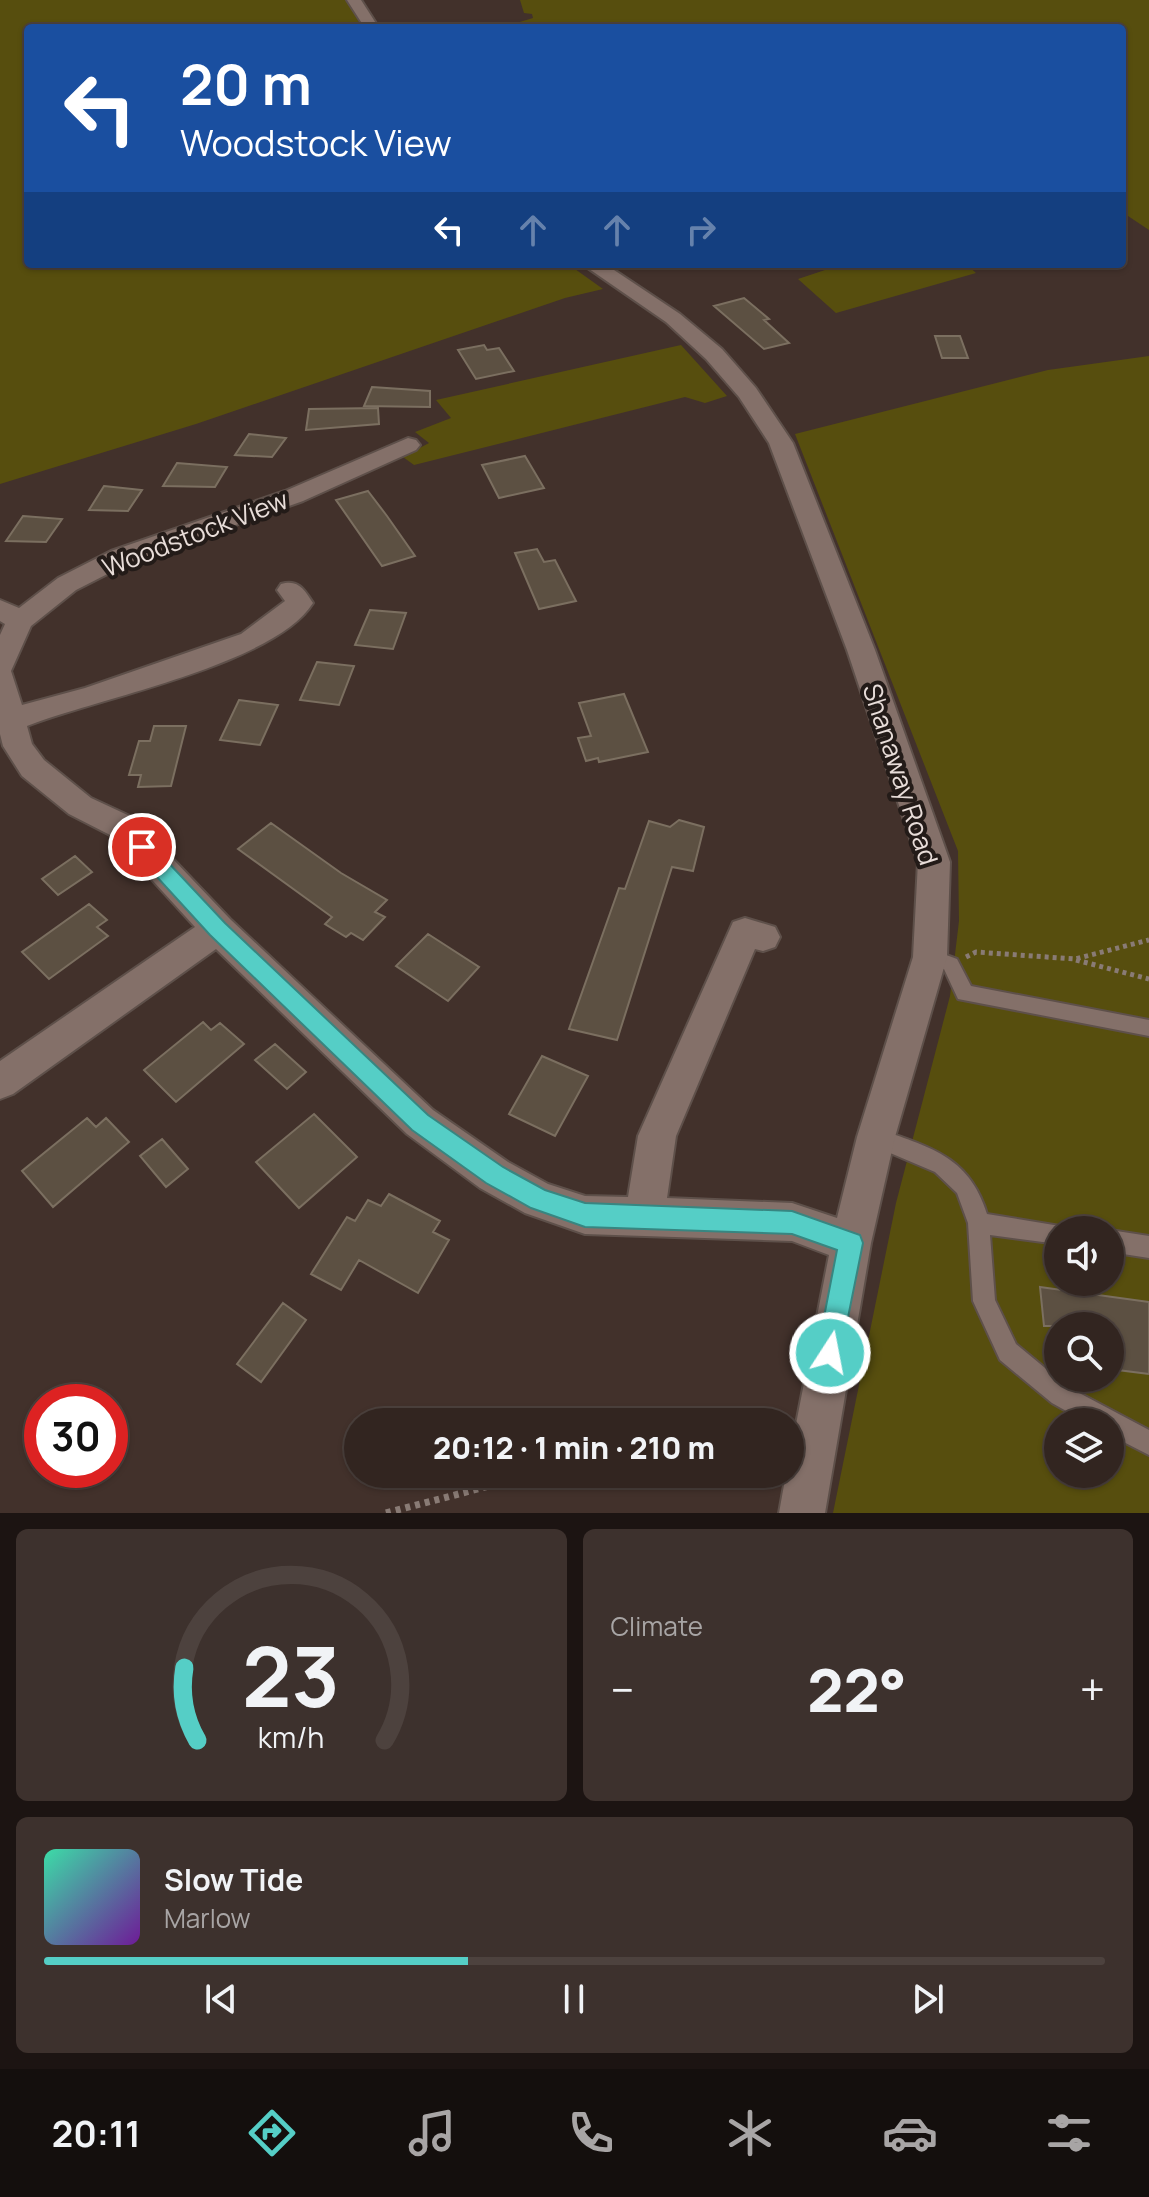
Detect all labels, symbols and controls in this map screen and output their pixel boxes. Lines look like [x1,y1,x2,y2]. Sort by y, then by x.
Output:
text: 20 m [180,45,312,122]
icon: left [48,56,152,160]
text: Woodstock View [180,118,452,167]
icon: left [427,208,471,252]
icon: ahead [511,208,555,252]
icon: ahead [595,208,639,252]
icon: right [679,208,723,252]
street label: Woodstock View [97,481,293,585]
street label: Shanaway Road [855,679,947,869]
pin [108,813,176,881]
icon: arrive [120,825,164,869]
map controls [1044,1216,1124,1488]
button: sound [1044,1216,1124,1296]
position arrow [788,1311,872,1395]
button: search [1044,1312,1124,1392]
speed limit sign: 30 [24,1384,128,1488]
button: layers [1044,1408,1124,1488]
text: 20:12 · 1 min · 210 m [433,1427,715,1468]
text: Climate [611,1608,703,1644]
text: 23 [242,1618,340,1732]
text: 22° [807,1648,907,1730]
text: − [611,1659,634,1719]
text: + [1080,1659,1105,1719]
text: km/h [258,1718,324,1757]
text: Slow Tide [164,1859,303,1900]
text: Marlow [164,1900,251,1936]
icon: previous [199,1977,243,2021]
icon: pause [552,1977,596,2021]
icon: next [906,1977,950,2021]
icon: directions [244,2105,300,2161]
icon: music [404,2105,460,2161]
icon: phone [563,2105,619,2161]
icon: climate [722,2105,778,2161]
icon: car [882,2105,938,2161]
icon: filters [1041,2105,1097,2161]
text: 20:11 [52,2109,141,2158]

